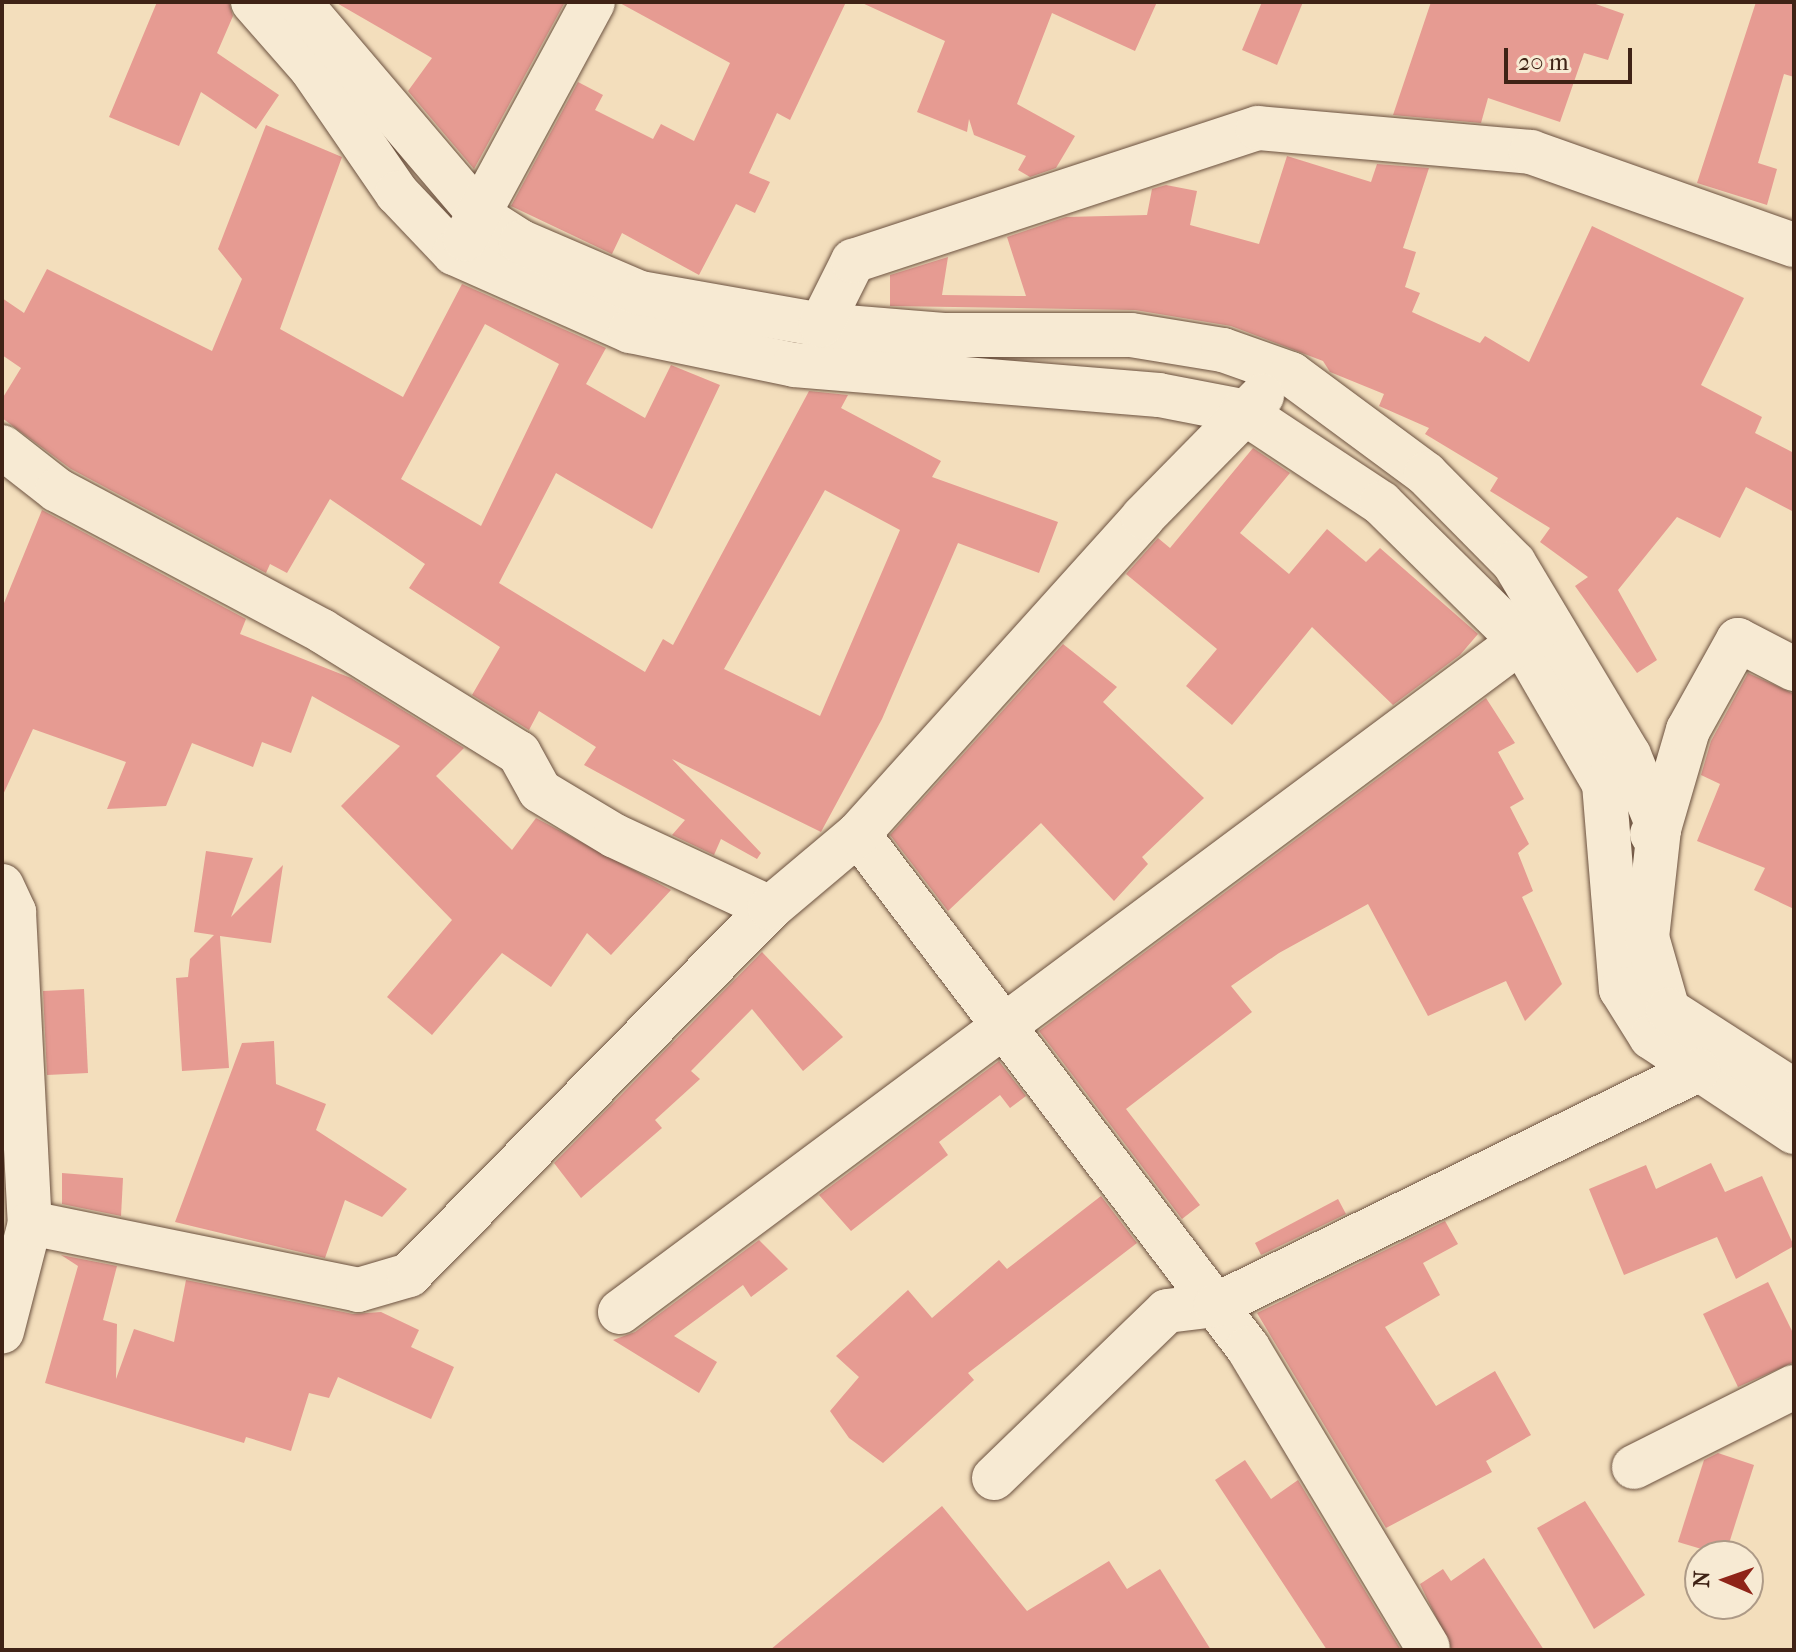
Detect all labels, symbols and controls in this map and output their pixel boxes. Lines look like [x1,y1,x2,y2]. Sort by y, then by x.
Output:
scale bar [1508,32,1636,82]
text: 20 m [1518,48,1569,76]
north arrow [1684,1540,1764,1620]
text: N [1689,1570,1715,1588]

